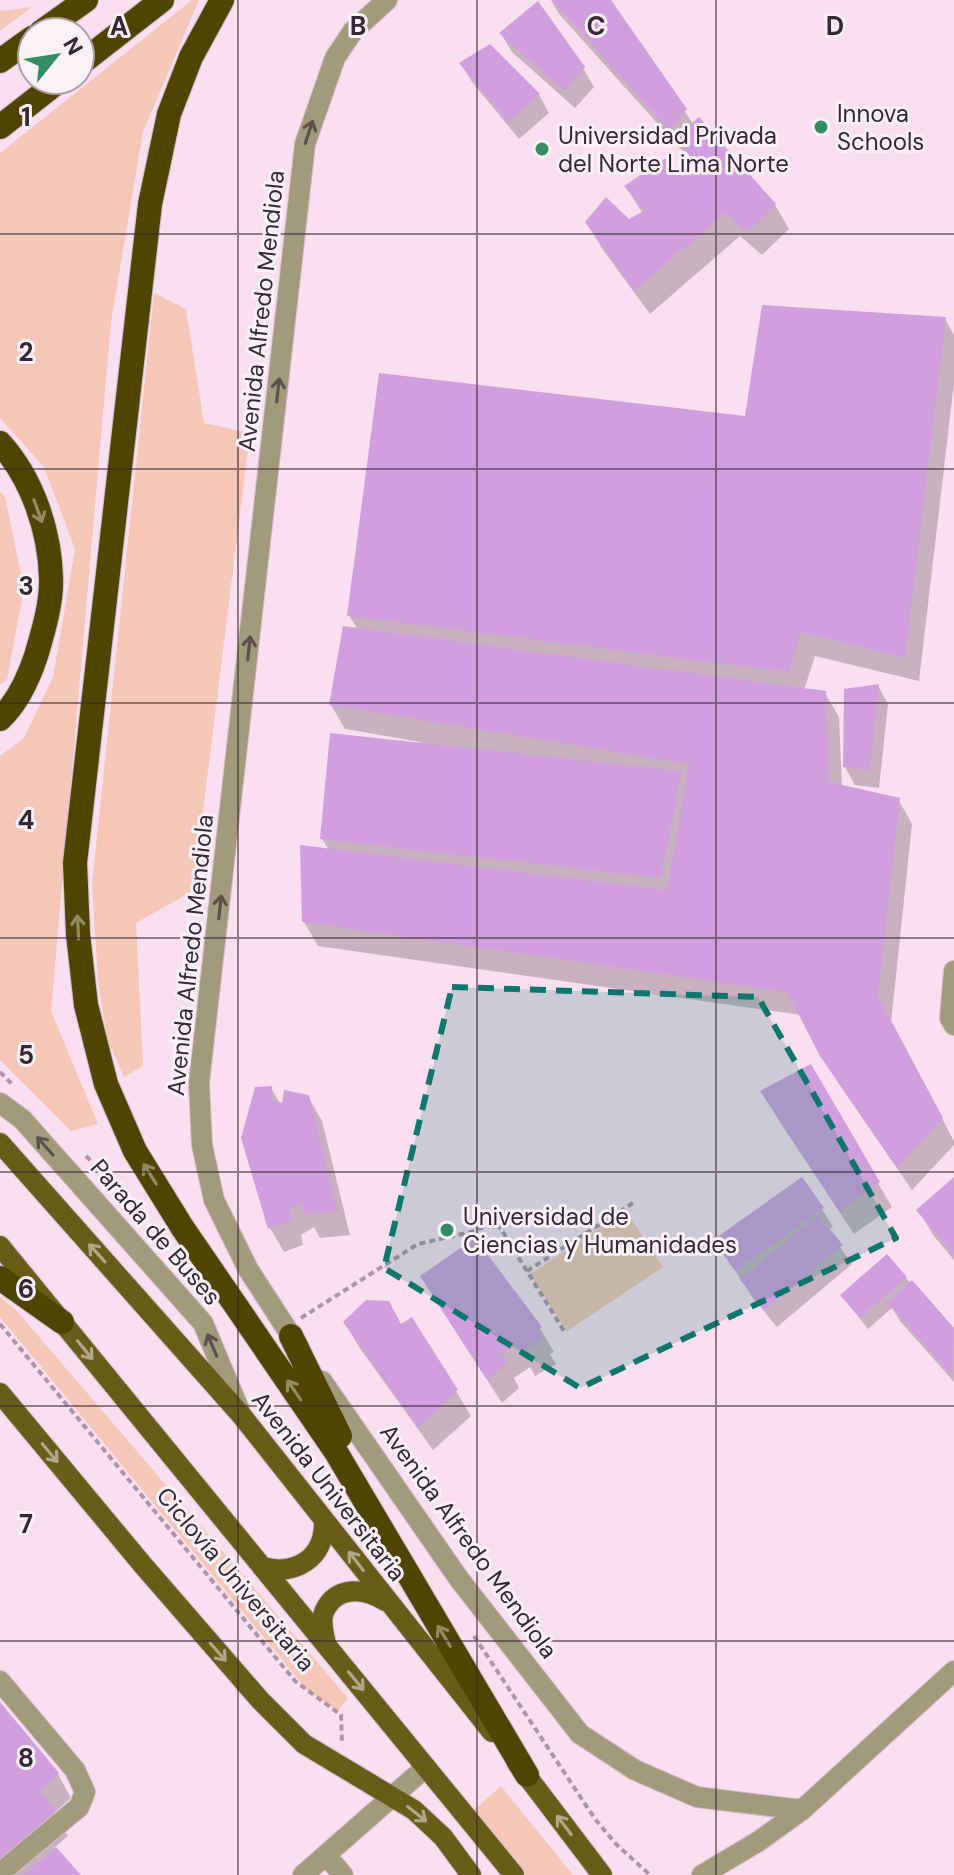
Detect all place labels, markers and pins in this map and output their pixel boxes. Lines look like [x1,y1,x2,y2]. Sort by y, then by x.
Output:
place label: Innova Schools [837,98,924,157]
marker: Innova Schools [812,118,830,136]
place label: Universidad Privada del Norte Lima Norte [558,120,789,179]
marker: Universidad Privada del Norte Lima Norte [533,140,551,158]
place label: Universidad de Ciencias y Humanidades [463,1201,737,1260]
marker: Universidad de Ciencias y Humanidades [438,1221,456,1239]

